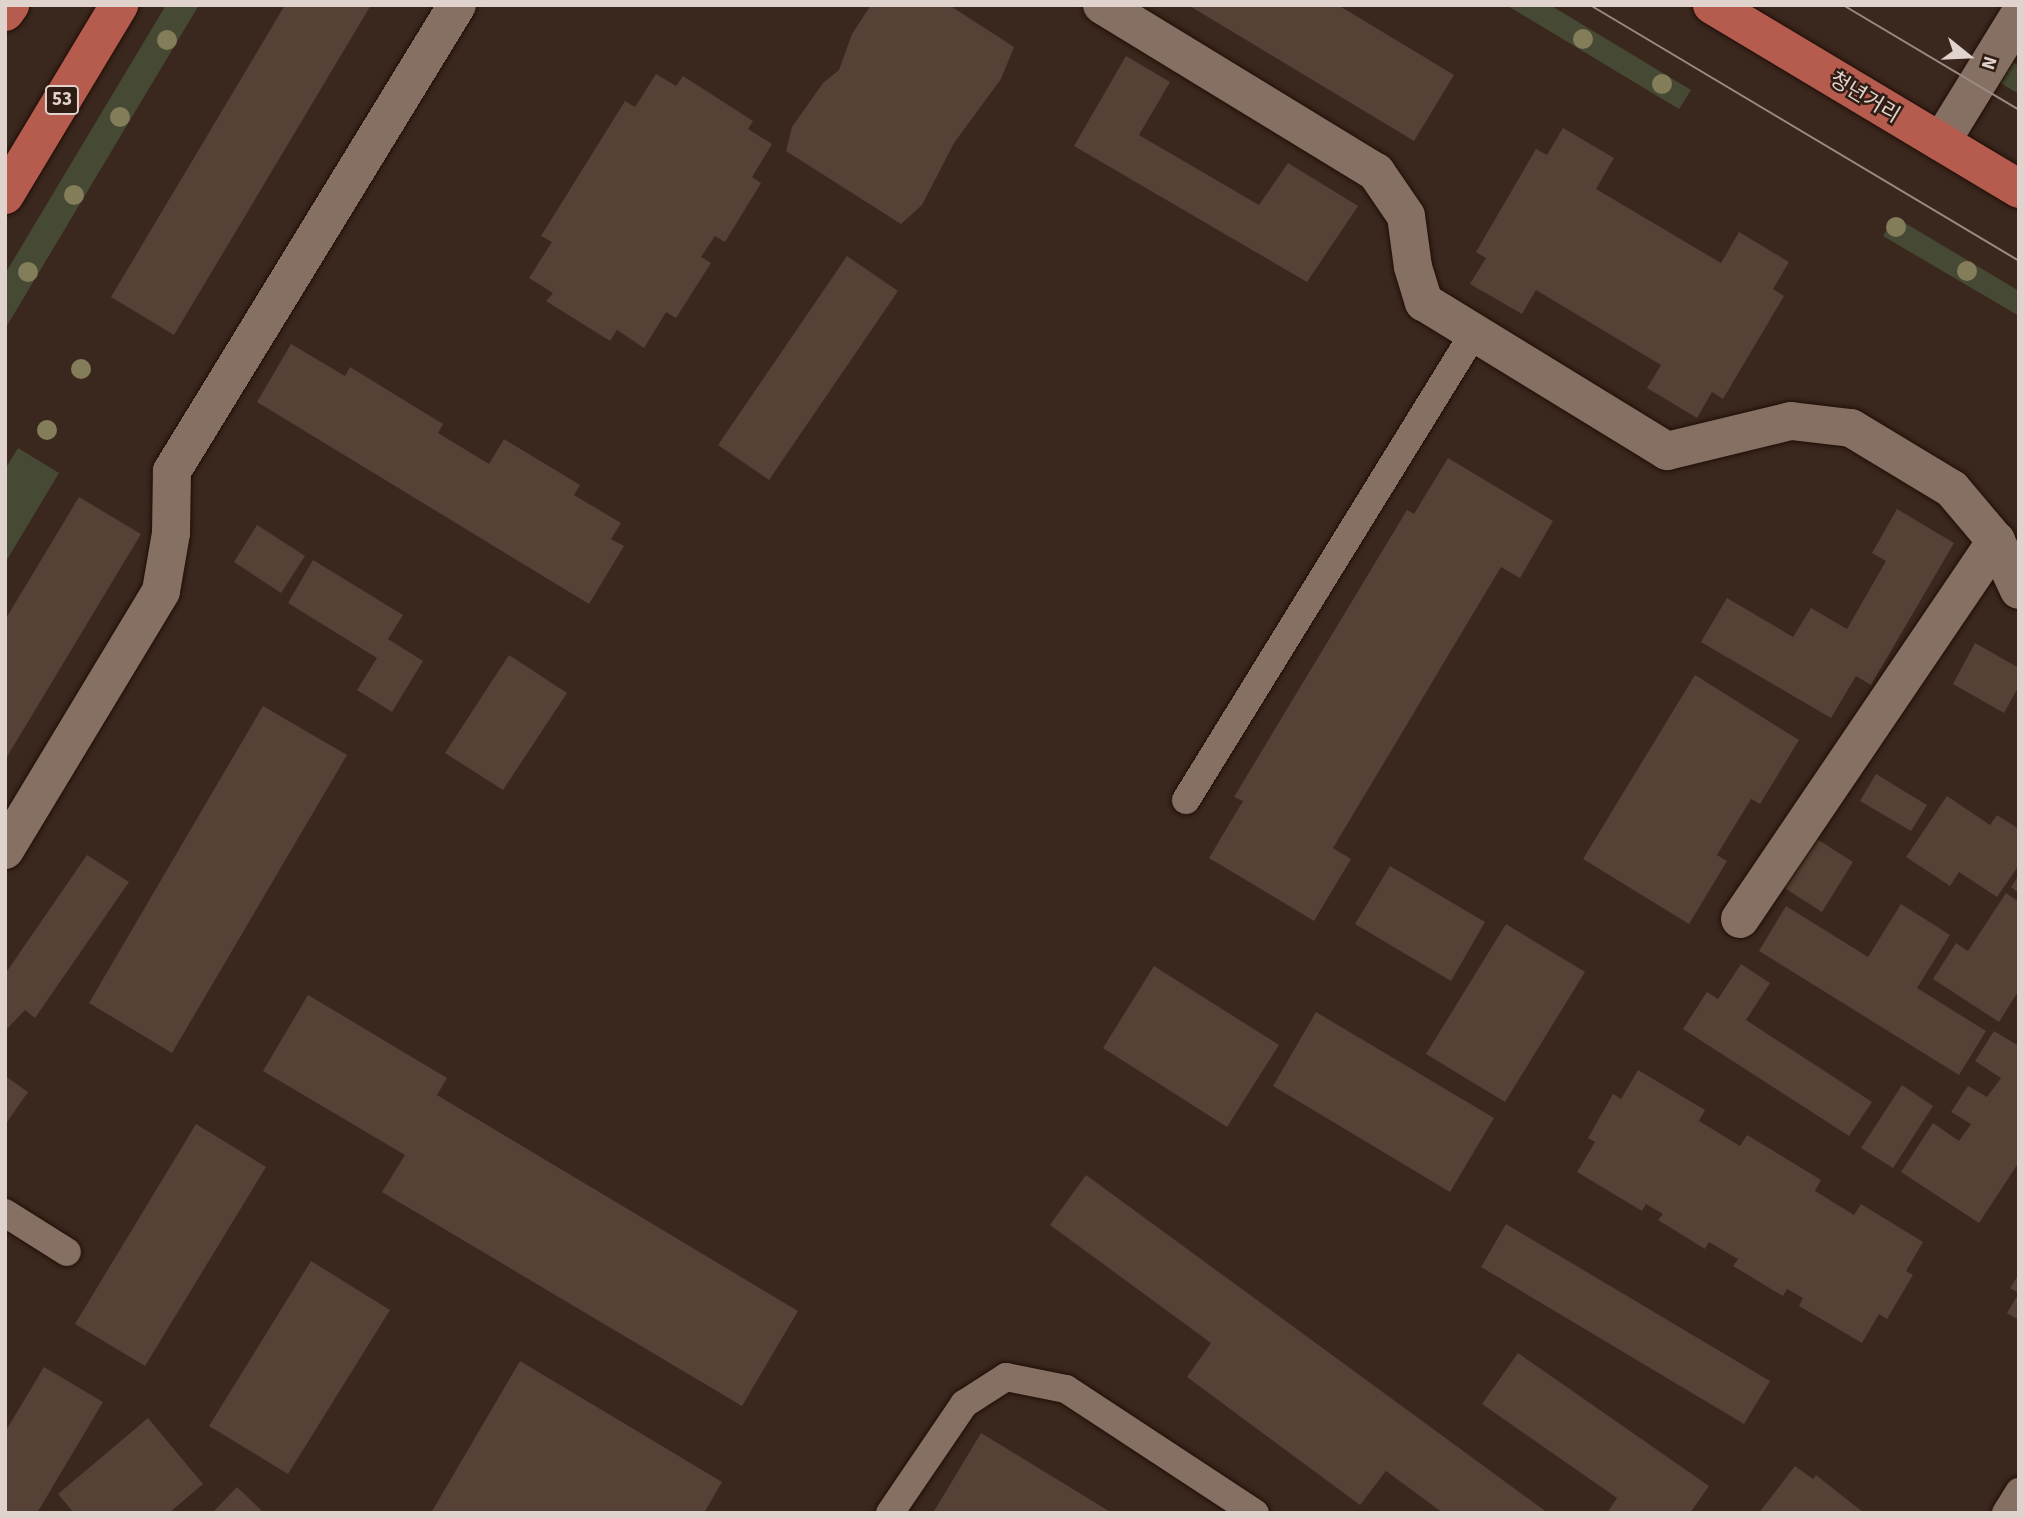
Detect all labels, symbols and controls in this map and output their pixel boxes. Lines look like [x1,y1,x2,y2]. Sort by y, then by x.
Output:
north arrow [1933,21,2003,91]
text: N [1974,52,2003,73]
street label: 청년거리 [1825,66,1905,128]
road number: 53 [44,85,80,116]

